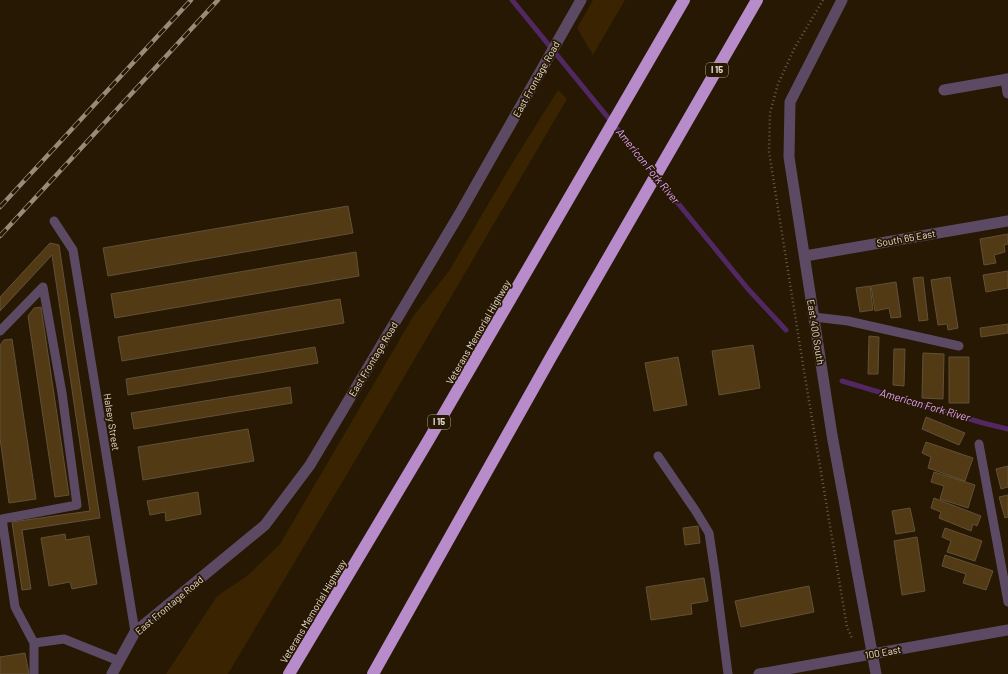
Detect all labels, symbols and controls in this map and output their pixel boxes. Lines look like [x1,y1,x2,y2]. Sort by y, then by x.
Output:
street label: East Frontage Road [510,39,562,119]
road number: I 15 [706,63,728,77]
water label: American Fork River [614,125,683,207]
street label: South 65 East [876,227,937,249]
street label: Veterans Memorial Highway [443,277,513,386]
street label: East 400 South [805,298,827,366]
street label: East Frontage Road [346,319,400,399]
water label: American Fork River [879,385,973,424]
street label: Halsey Street [102,392,123,452]
road number: I 15 [428,415,450,429]
street label: Veterans Memorial Highway [277,557,349,665]
street label: East Frontage Road [133,573,205,637]
street label: 100 East [864,643,902,661]

